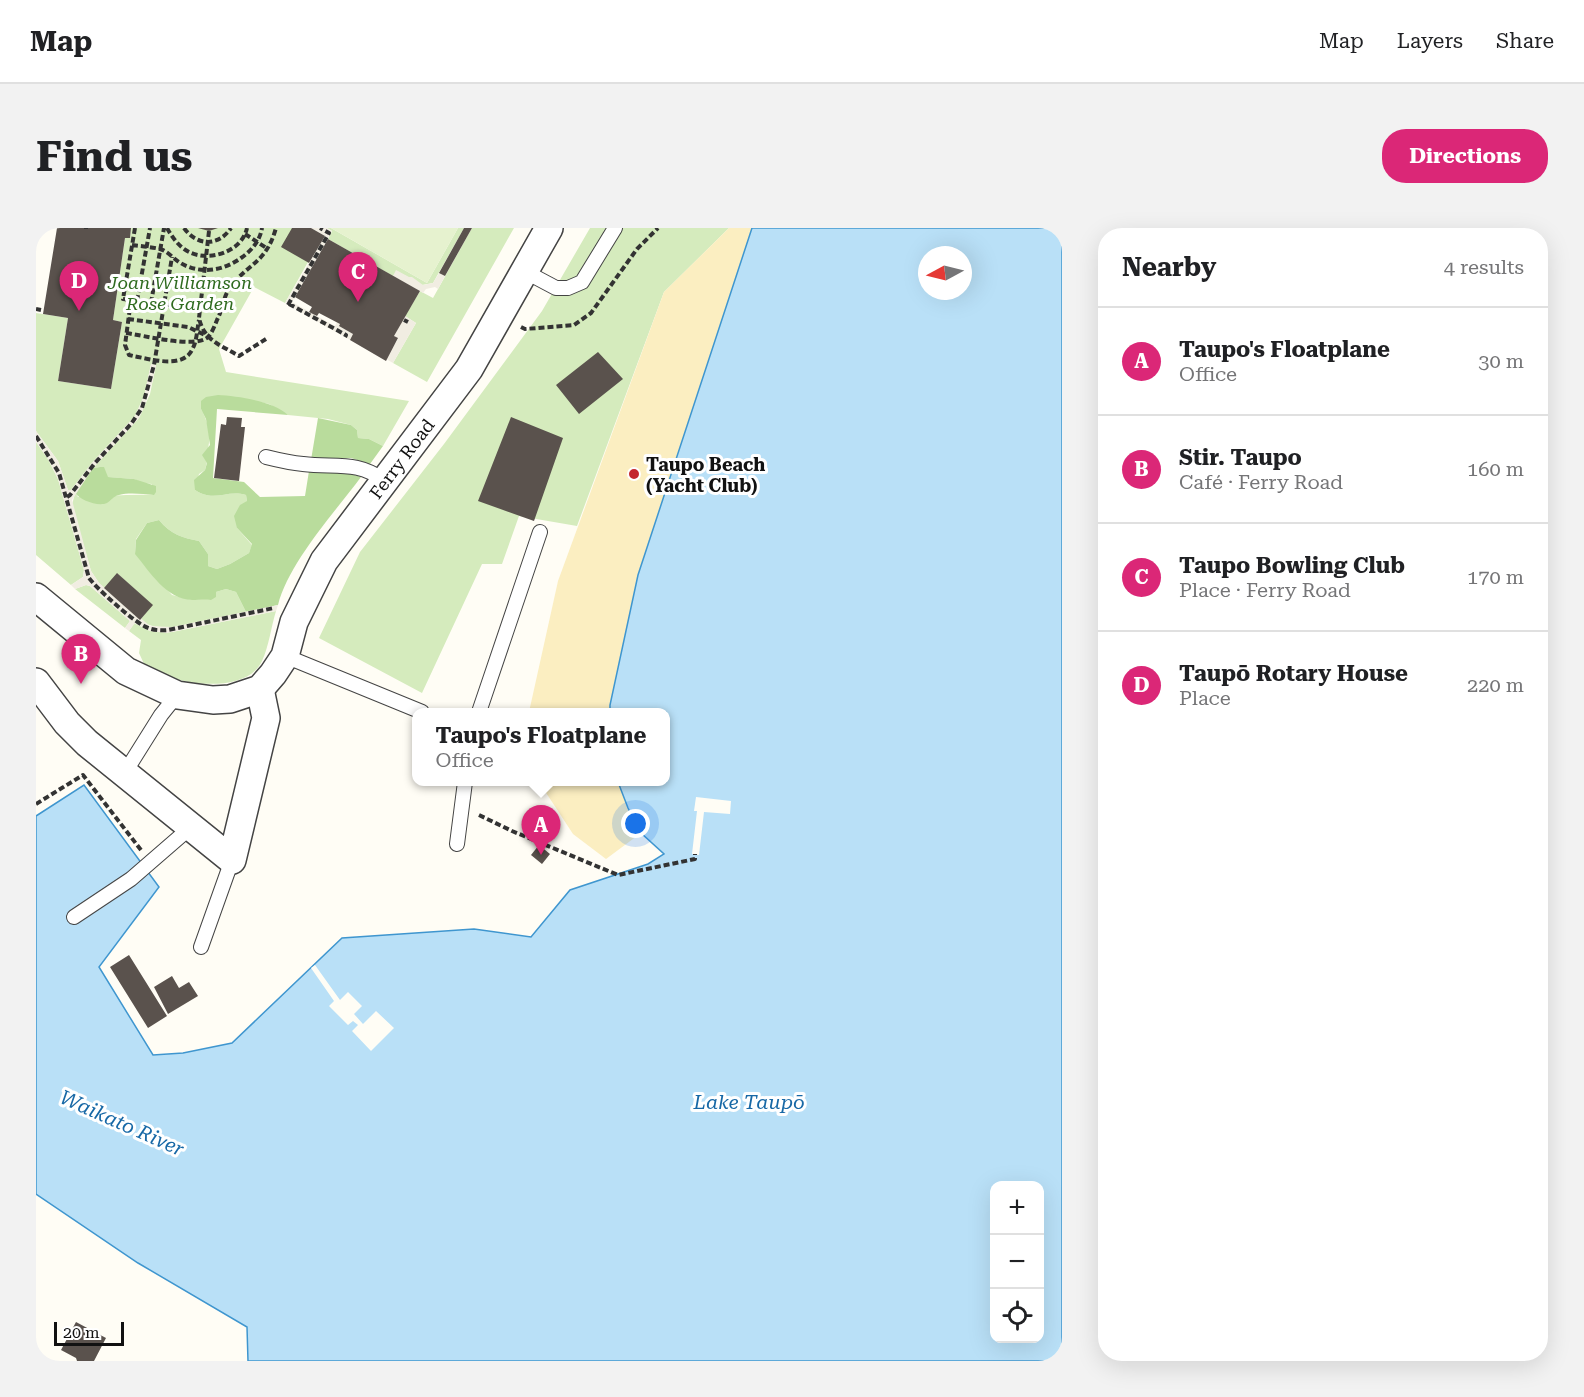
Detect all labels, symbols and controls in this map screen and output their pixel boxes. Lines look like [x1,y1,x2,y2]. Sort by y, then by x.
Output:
text: Map [30,25,92,58]
text: Map [1319,29,1364,53]
text: Layers [1397,29,1463,53]
text: Share [1496,29,1554,53]
button: Directions [1382,129,1548,183]
text: Find us [36,132,193,181]
north arrow [918,246,972,300]
text: Nearby [1122,252,1216,282]
pin: C [338,253,378,302]
text: 4 results [1444,255,1524,279]
pin: D [60,262,99,311]
park label: Joan Williamson Rose Garden [107,272,252,314]
text: Taupo's Floatplane [1179,337,1390,362]
text: A [1134,349,1149,373]
text: 30 m [1478,349,1524,373]
text: Office [1179,362,1237,386]
street label: Ferry Road [365,414,439,503]
text: Stir. Taupo [1179,445,1302,470]
place label: Taupo Beach (Yacht Club) [646,454,765,496]
text: B [1134,457,1149,481]
text: 160 m [1467,457,1524,481]
marker: Taupo Beach (Yacht Club) [627,467,641,481]
text: Café · Ferry Road [1179,470,1343,494]
text: Taupo Bowling Club [1179,553,1405,578]
text: C [1135,565,1149,589]
text: 170 m [1467,565,1524,589]
text: Place · Ferry Road [1179,578,1351,602]
pin: B [62,634,100,684]
text: Taupō Rotary House [1179,661,1408,686]
text: D [1133,673,1150,697]
text: 220 m [1467,673,1524,697]
text: Place [1179,686,1231,710]
popup [412,708,670,786]
text: Taupo's Floatplane [436,723,646,748]
text: Office [436,748,494,772]
pin: A [522,806,560,855]
your location [621,809,650,838]
water label: Waikato River [56,1085,188,1161]
water label: Lake Taupō [692,1090,805,1114]
map controls [990,1181,1044,1343]
button: + [990,1181,1044,1235]
button: − [990,1235,1044,1289]
button: locate [990,1289,1044,1343]
scale bar [54,1319,124,1346]
text: 20 m [63,1323,100,1342]

